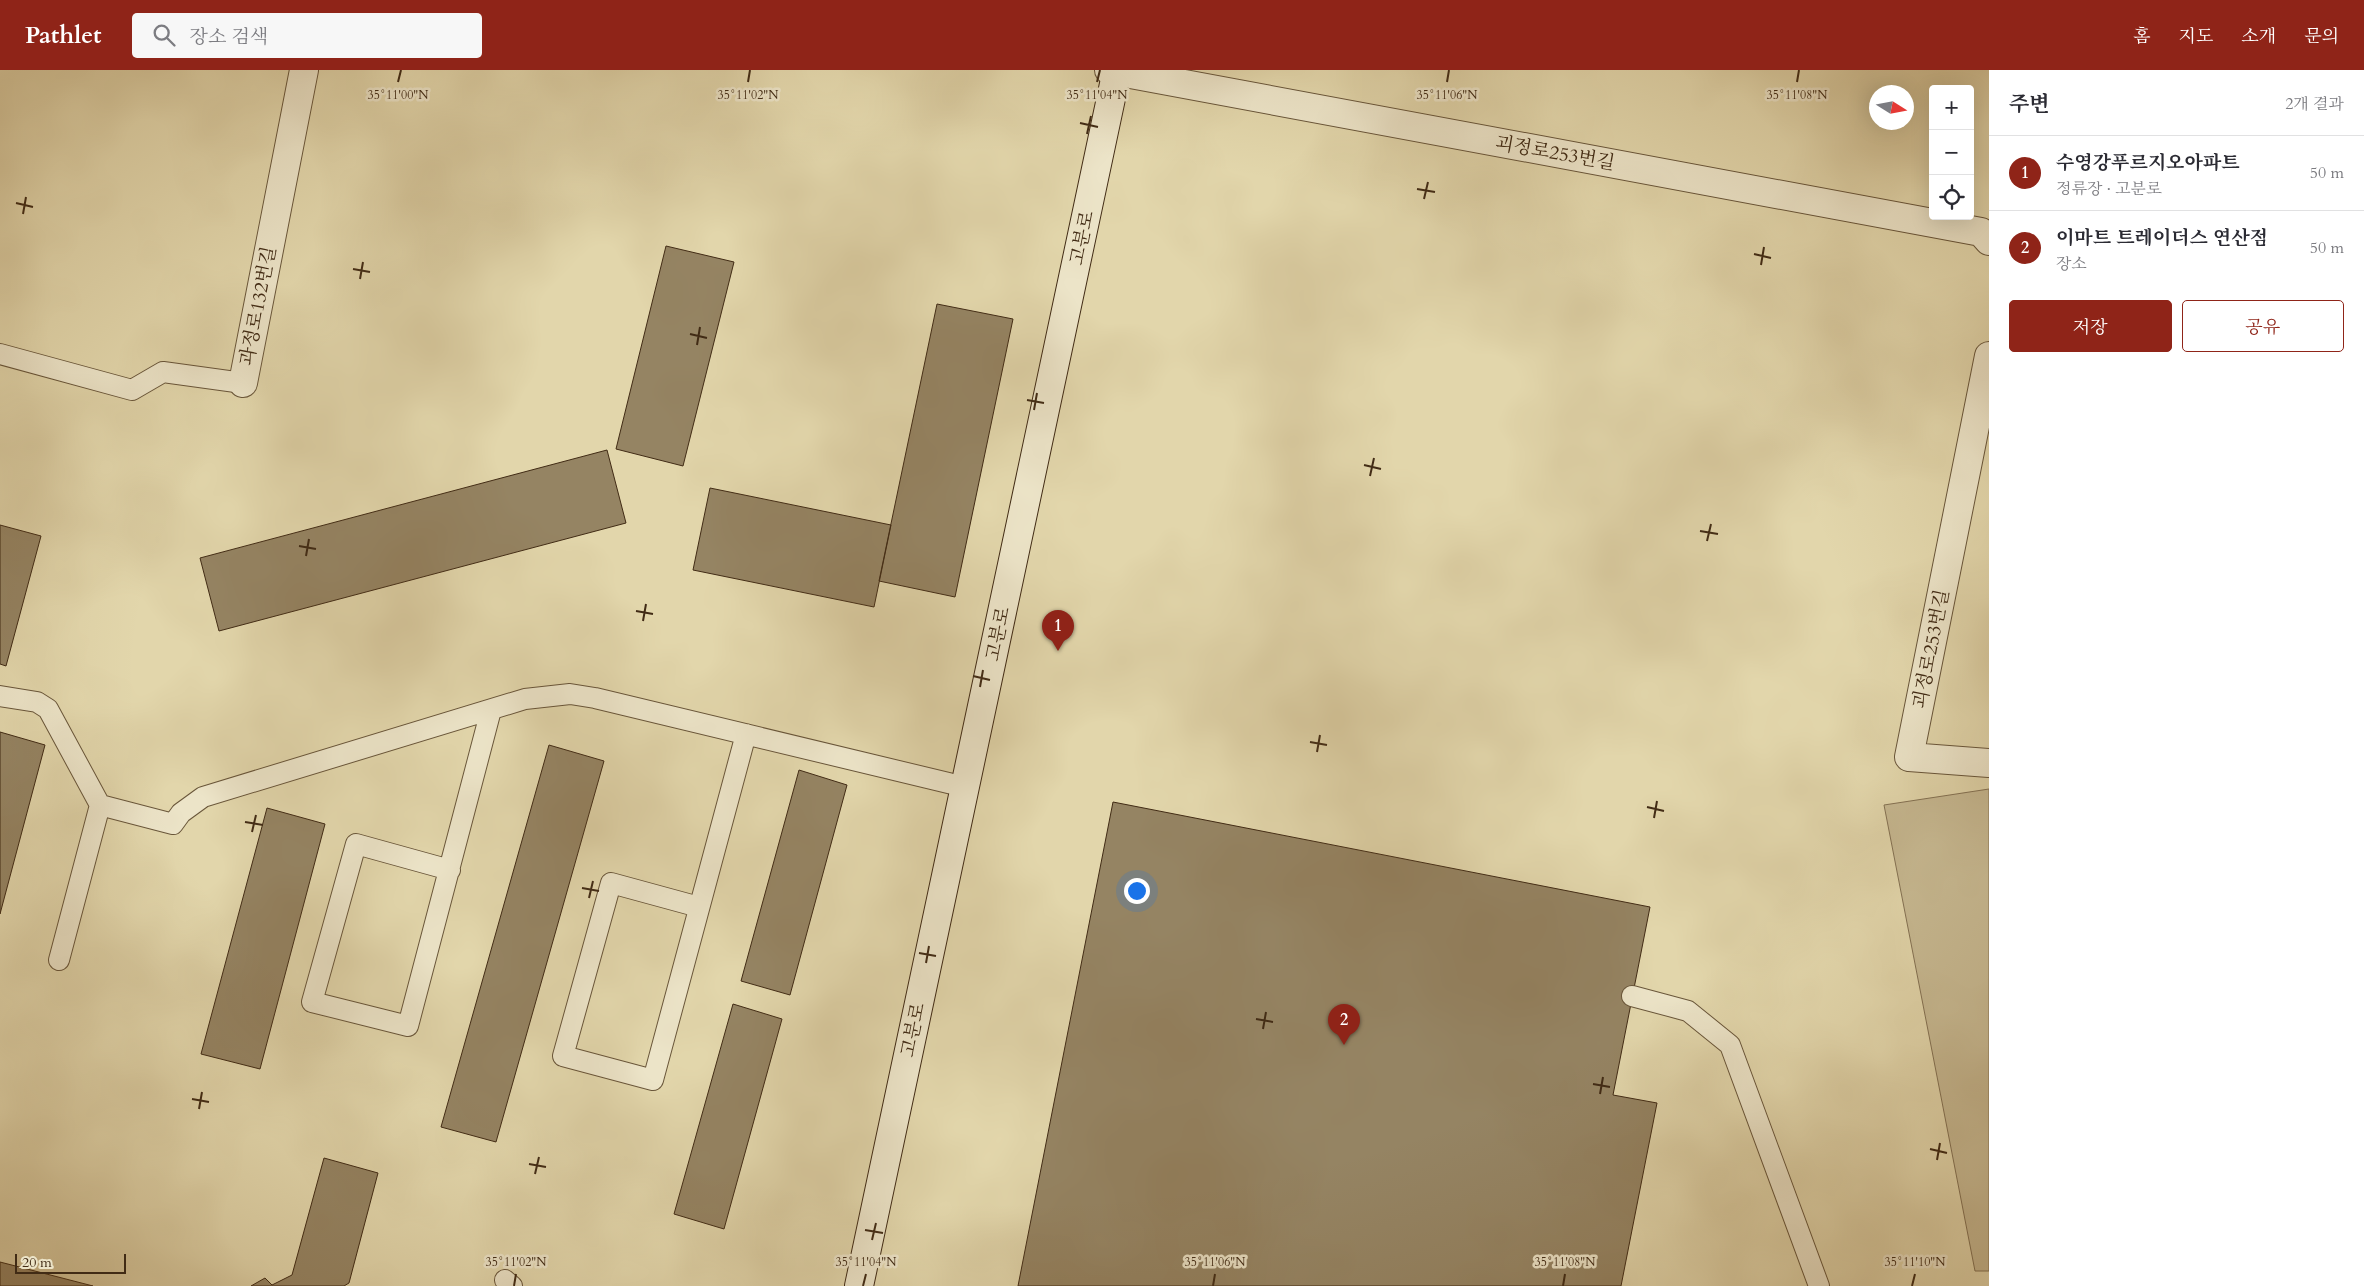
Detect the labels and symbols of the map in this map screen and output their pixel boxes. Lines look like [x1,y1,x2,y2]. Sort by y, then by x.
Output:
north arrow [1869,85,1914,130]
text: 35°11'00"N [368,87,429,103]
text: 35°11'02"N [718,87,779,103]
text: 35°11'04"N [1067,87,1128,103]
text: 35°11'06"N [1417,87,1478,103]
text: 35°11'08"N [1767,87,1828,103]
street label: 괴정로253번길 [1493,130,1617,176]
street label: 고분로 [1064,208,1100,268]
street label: 과정로132번길 [234,244,282,368]
street label: 괴정로253번길 [1907,587,1955,711]
street label: 고분로 [980,604,1016,664]
pin: 1 [1042,610,1074,651]
your location [1124,878,1150,904]
street label: 고분로 [895,1000,931,1060]
pin: 2 [1328,1004,1360,1045]
scale bar [15,1251,126,1274]
text: 35°11'02"N [486,1254,547,1270]
text: 35°11'04"N [836,1254,897,1270]
text: 35°11'06"N [1185,1254,1246,1270]
text: 35°11'08"N [1535,1254,1596,1270]
text: 35°11'10"N [1885,1254,1946,1270]

